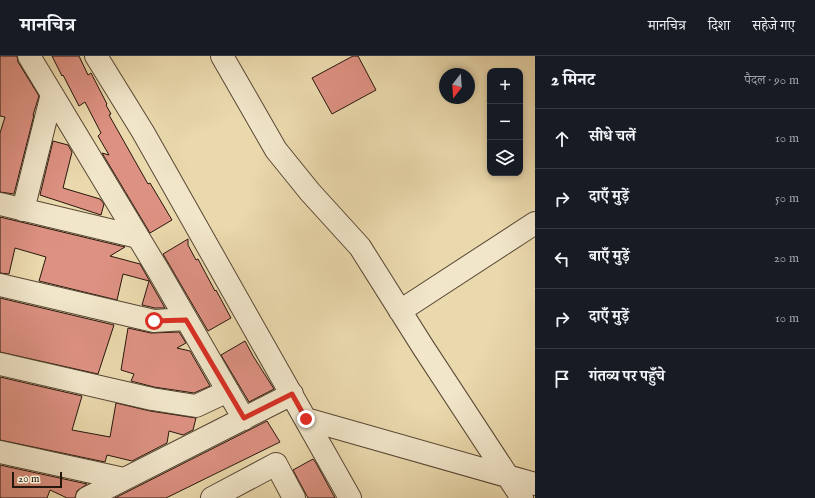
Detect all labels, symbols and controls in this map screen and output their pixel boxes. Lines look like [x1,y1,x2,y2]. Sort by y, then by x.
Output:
text: मानचित्र [20,14,75,38]
text: मानचित्र [648,17,686,35]
text: दिशा [708,17,730,35]
text: सहेजे गए [752,17,795,35]
north arrow [439,68,475,104]
map controls [487,68,523,176]
button: + [487,68,523,104]
text: 2 मिनट [551,70,595,91]
text: पैदल · 90 m [744,72,799,89]
button: − [487,104,523,140]
text: सीधे चलें [589,127,636,146]
icon: ahead [551,128,573,150]
text: 10 m [775,130,799,147]
button: layers [487,140,523,176]
text: दाएँ मुड़ें [589,187,629,206]
icon: right [551,188,573,210]
text: 50 m [775,190,799,207]
text: बाएँ मुड़ें [589,247,629,266]
icon: left [551,248,573,270]
text: 20 m [774,250,799,267]
text: दाएँ मुड़ें [589,307,629,326]
icon: right [551,308,573,330]
text: 10 m [775,310,799,327]
route start [145,312,163,330]
text: गंतव्य पर पहुँचे [589,367,665,386]
icon: arrive [551,368,573,390]
route end [297,410,315,428]
scale bar [12,470,62,489]
text: 20 m [18,472,39,486]

